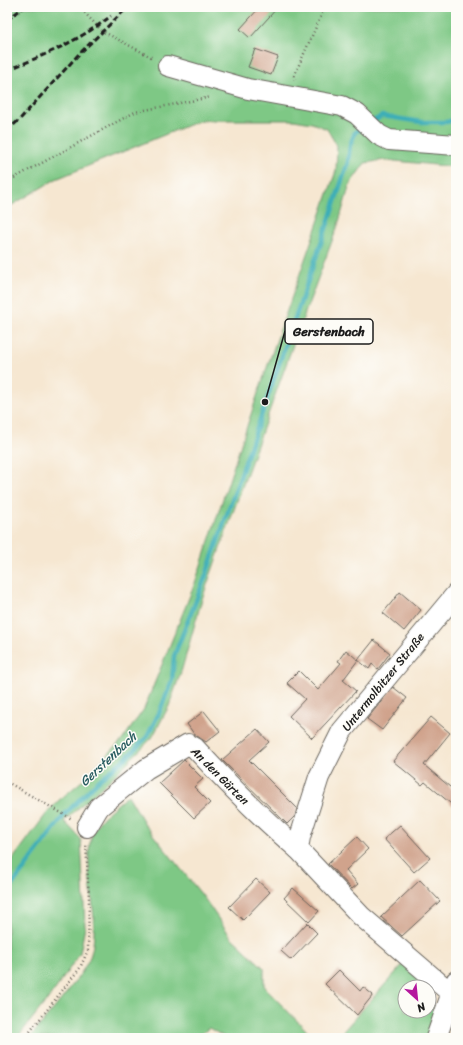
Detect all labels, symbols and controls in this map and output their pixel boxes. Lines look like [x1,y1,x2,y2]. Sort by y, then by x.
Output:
callout: Gerstenbach [285,319,373,344]
text: Gerstenbach [292,320,365,343]
street label: Untermolbitzer Straße [336,627,430,736]
water label: Gerstenbach [74,725,143,792]
street label: An den Gärten [185,741,255,811]
north arrow [397,979,437,1019]
text: N [413,997,430,1018]

